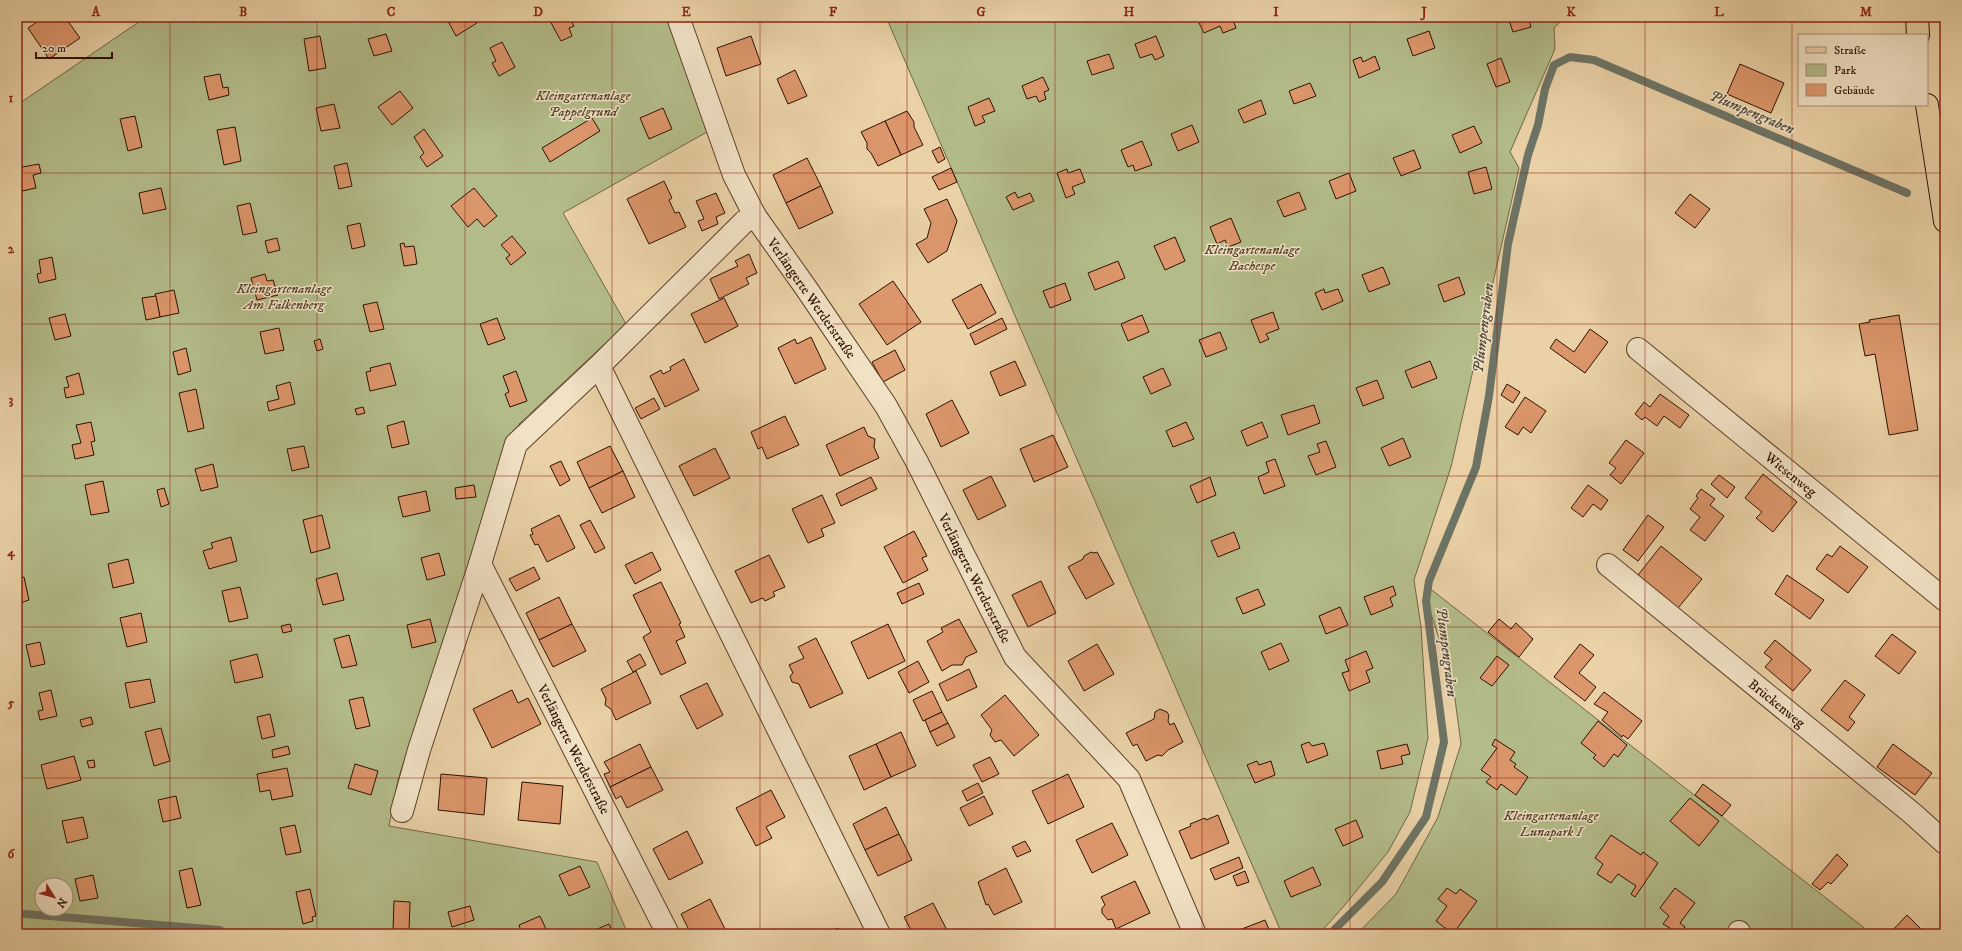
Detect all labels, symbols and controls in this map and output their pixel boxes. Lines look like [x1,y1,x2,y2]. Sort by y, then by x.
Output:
text: A [91,4,101,20]
text: B [239,4,247,20]
text: C [387,4,396,20]
text: D [533,4,543,20]
text: E [681,4,691,20]
text: F [829,4,838,20]
text: G [976,4,986,20]
text: H [1124,4,1135,20]
text: I [1273,4,1279,20]
text: J [1419,4,1427,21]
text: K [1566,4,1576,20]
text: L [1714,4,1724,20]
text: M [1860,4,1872,20]
scale bar [36,34,112,60]
legend [1798,34,1928,106]
text: 20 m [42,41,66,56]
text: Straße [1834,43,1866,58]
text: Park [1834,63,1856,78]
text: Gebäude [1834,83,1875,98]
water label: Plumpengraben [1706,86,1797,139]
park label: Kleingartenanlage Pappelgrund [534,87,632,121]
text: 1 [9,90,14,106]
street label: Verlängerte Werderstraße [762,234,860,363]
text: 2 [8,241,15,257]
park label: Kleingartenanlage Bachespe [1203,241,1301,275]
park label: Kleingartenanlage Am Falkenberg [235,280,333,314]
water label: Plumpengraben [1469,282,1498,374]
text: 3 [9,392,14,408]
street label: Wiesenweg [1760,448,1820,501]
street label: Verlängerte Werderstraße [933,510,1015,647]
text: 4 [6,544,15,561]
water label: Plumpengraben [1432,606,1461,698]
street label: Brückenweg [1744,675,1809,732]
street label: Verlängerte Werderstraße [532,681,614,818]
text: 5 [7,695,15,711]
park label: Kleingartenanlage Lunapark I [1502,807,1600,841]
text: 6 [8,846,16,862]
north arrow [34,877,74,917]
text: N [53,895,69,910]

